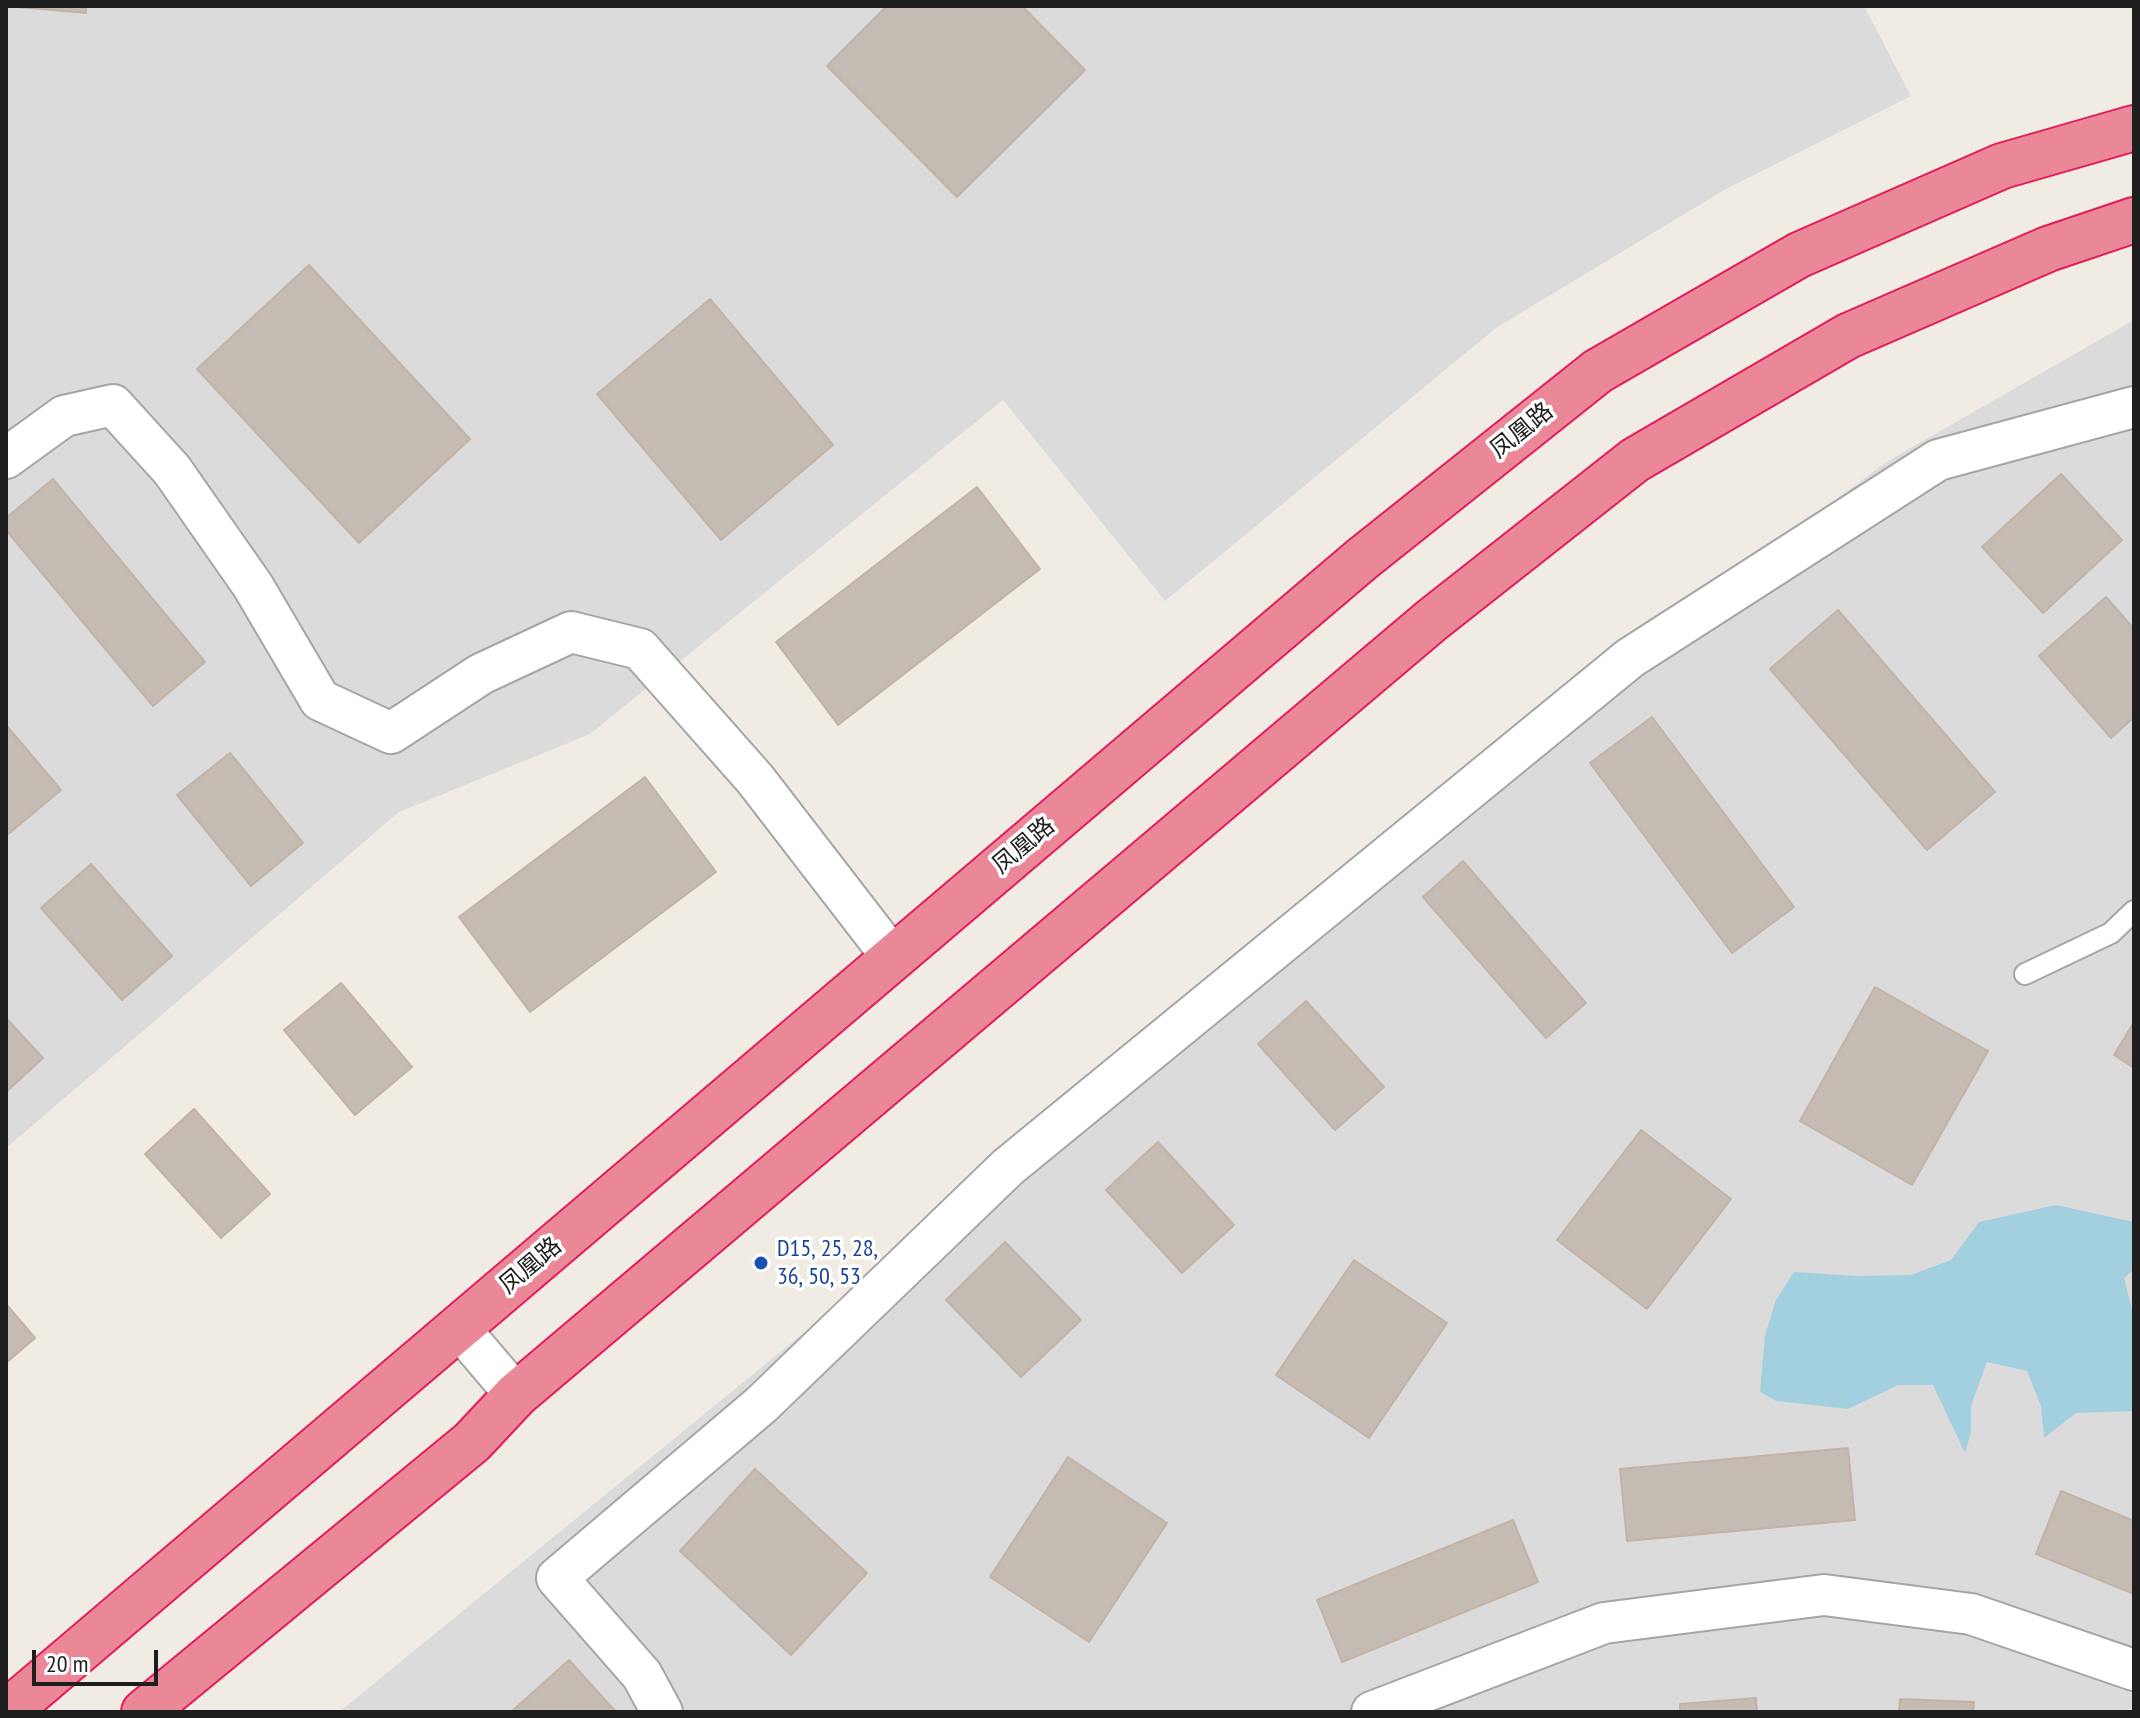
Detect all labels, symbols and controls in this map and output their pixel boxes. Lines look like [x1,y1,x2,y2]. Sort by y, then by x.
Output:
street label: 凤凰路 [1485,397,1559,465]
street label: 凤凰路 [987,812,1061,880]
street label: 凤凰路 [494,1232,568,1300]
place label: D15, 25, 28, 36, 50, 53 [777,1235,878,1291]
marker: D15, 25, 28, 36, 50, 53 [752,1254,770,1272]
scale bar [36,1634,162,1684]
text: 20 m [46,1648,88,1679]

